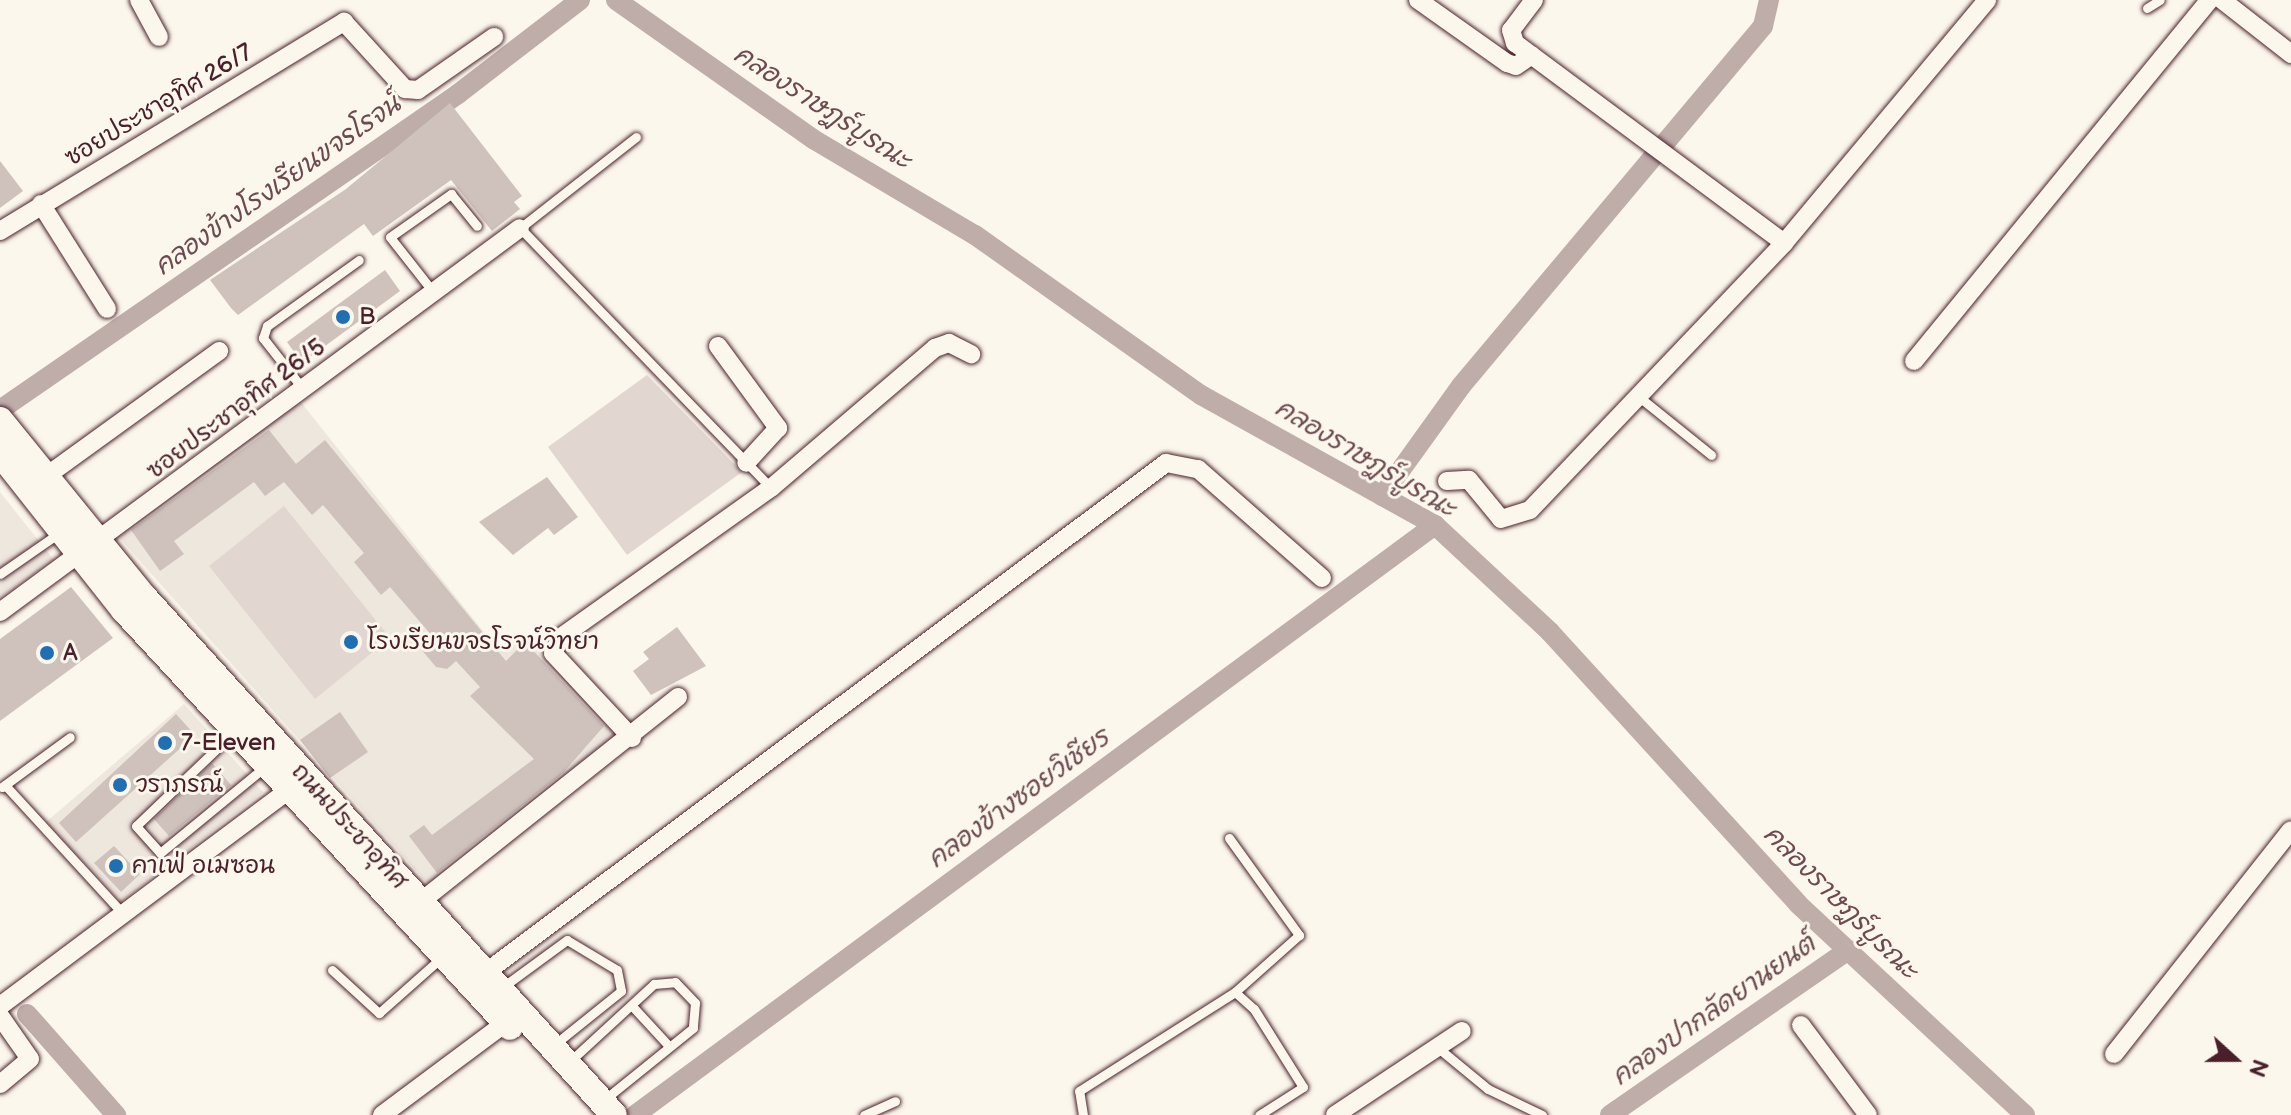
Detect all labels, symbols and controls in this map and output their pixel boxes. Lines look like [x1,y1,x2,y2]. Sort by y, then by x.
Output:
street label: ซอยประชาอุทิศ 26/7 [60,38,258,172]
water label: คลองราษฎร์บูรณะ [728,39,916,177]
water label: คลองข้างโรงเรียนขจรโรจน์ [149,89,407,283]
place label: B [359,303,375,331]
marker: B [334,308,352,326]
street label: ซอยประชาอุทิศ 26/5 [141,333,331,485]
water label: คลองราษฎร์บูรณะ [1269,393,1461,525]
place label: โรงเรียนขจรโรจน์วิทยา [367,628,599,656]
marker: โรงเรียนขจรโรจน์วิทยา [342,633,360,651]
place label: A [63,639,78,667]
marker: A [38,644,56,662]
water label: คลองข้างซอยวิเชียร [922,723,1116,875]
place label: 7-Eleven [181,729,276,757]
marker: 7-Eleven [156,734,174,752]
street label: ถนนประชาอุทิศ [285,757,413,895]
place label: วราภรณ์ [136,771,223,799]
marker: วราภรณ์ [111,776,129,794]
water label: คลองราษฎร์บูรณะ [1757,820,1923,986]
place label: คาเฟ่ อเมซอน [132,852,275,880]
marker: คาเฟ่ อเมซอน [107,857,125,875]
water label: คลองปากลัดยานยนต์ [1606,929,1822,1093]
north arrow [2195,1019,2275,1099]
text: N [2242,1055,2273,1080]

